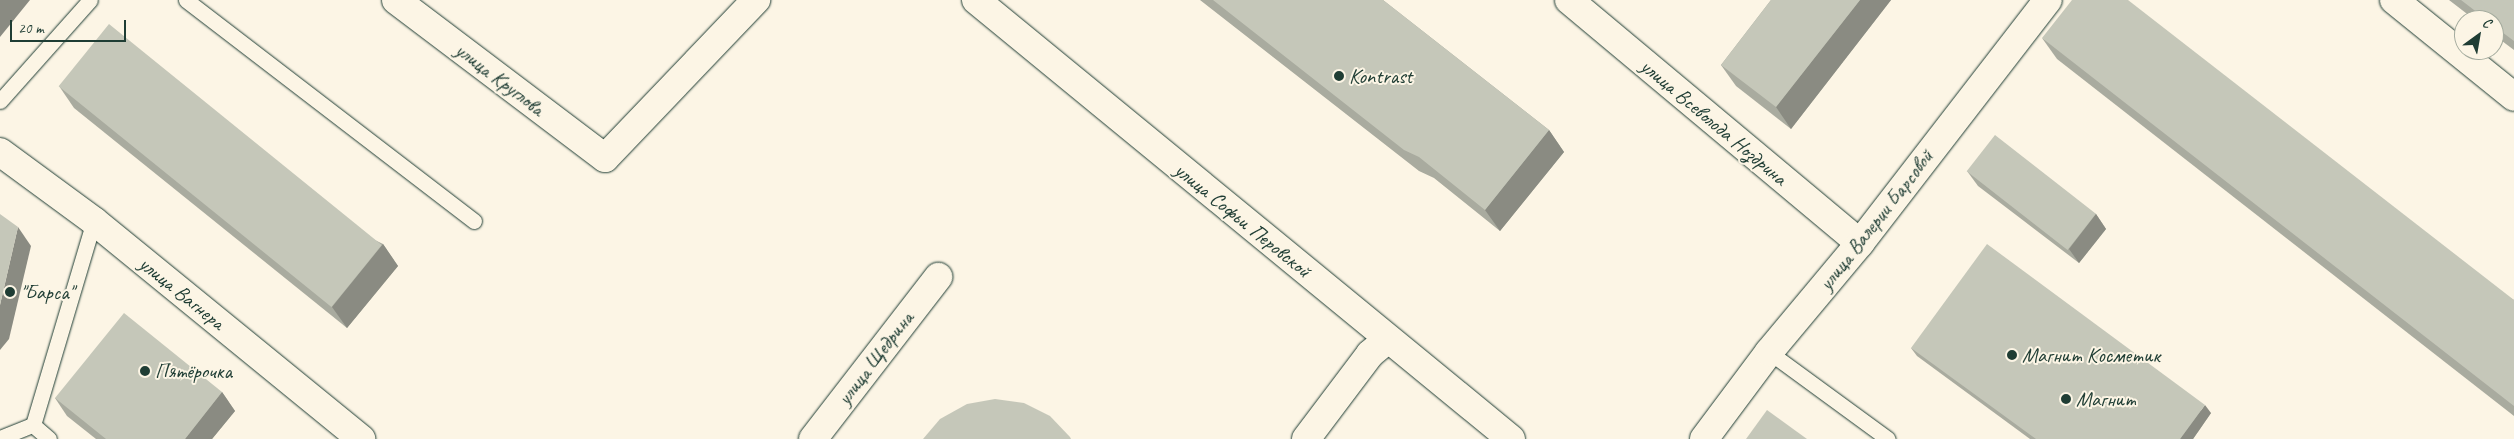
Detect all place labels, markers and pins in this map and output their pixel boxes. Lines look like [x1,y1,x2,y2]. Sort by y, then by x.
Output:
place label: Kontrast [1349,63,1412,89]
marker: Kontrast [1333,70,1345,82]
place label: "Барса" [20,279,74,305]
marker: "Барса" [4,286,16,298]
place label: Магнит Косметик [2022,342,2157,368]
marker: Магнит Косметик [2006,349,2018,361]
place label: Пятёрочка [155,358,232,384]
marker: Пятёрочка [139,365,151,377]
place label: Магнит [2076,386,2136,412]
marker: Магнит [2060,393,2072,405]

